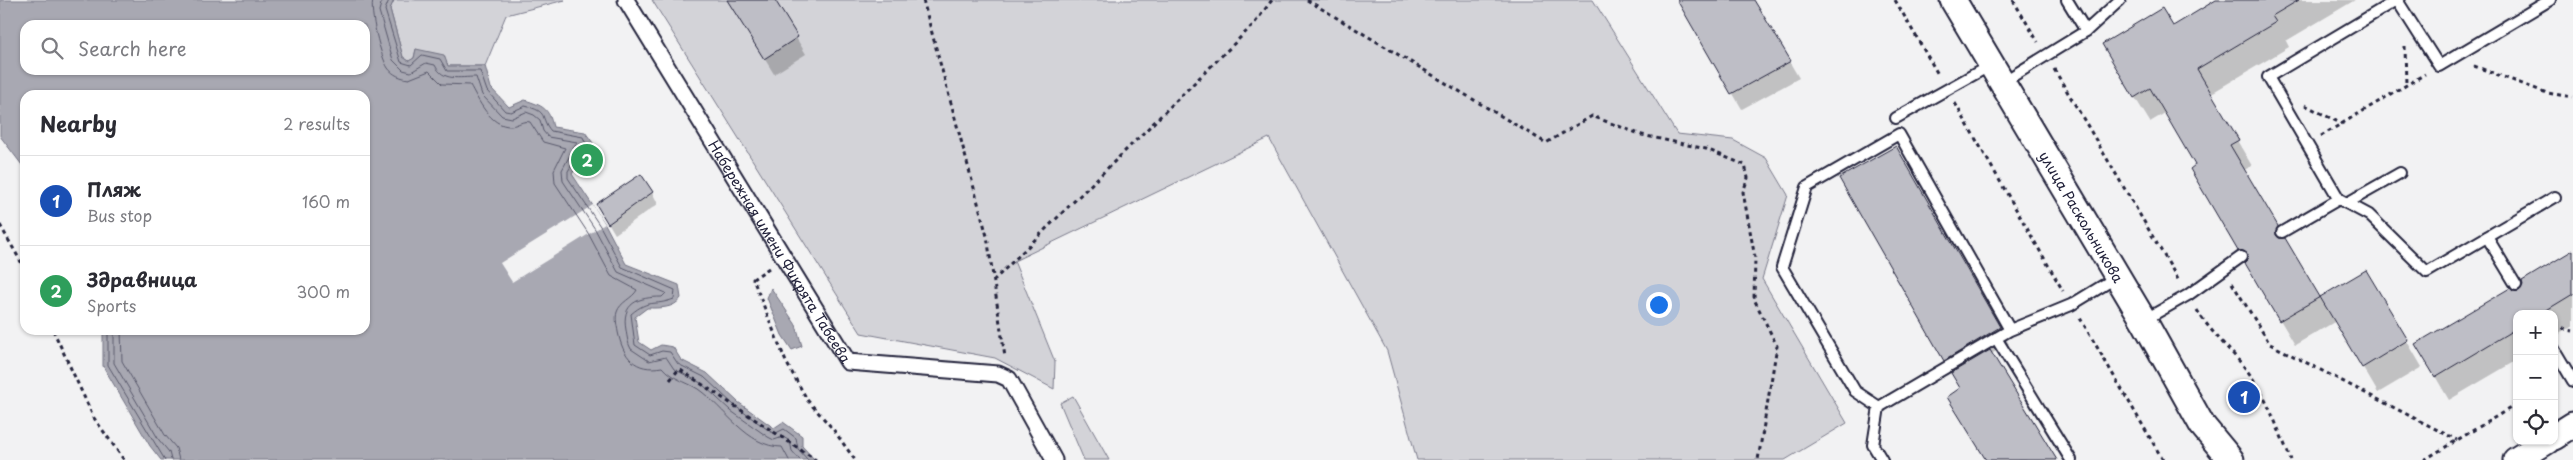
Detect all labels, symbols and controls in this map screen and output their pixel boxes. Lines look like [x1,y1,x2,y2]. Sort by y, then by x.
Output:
search box [20,20,370,75]
icon: search [38,34,66,62]
text: Search here [78,34,187,62]
text: Nearby [40,107,117,139]
text: 2 results [283,111,350,135]
street label: Набережная имени Фикрята Табеева [704,136,857,367]
pin: 2 [571,141,603,179]
street label: улица Раскольникова [2035,147,2129,287]
text: Пляж [87,175,141,203]
text: 1 [52,189,60,213]
text: 160 m [302,189,350,213]
text: Bus stop [87,203,152,227]
text: Здравница [87,265,197,293]
text: 2 [50,279,62,303]
text: 300 m [296,279,350,303]
your location [1646,292,1672,318]
text: Sports [87,293,136,317]
map controls [2513,310,2558,445]
button: + [2513,310,2558,355]
button: − [2513,355,2558,400]
pin: 1 [2228,378,2260,416]
button: locate [2513,400,2558,445]

